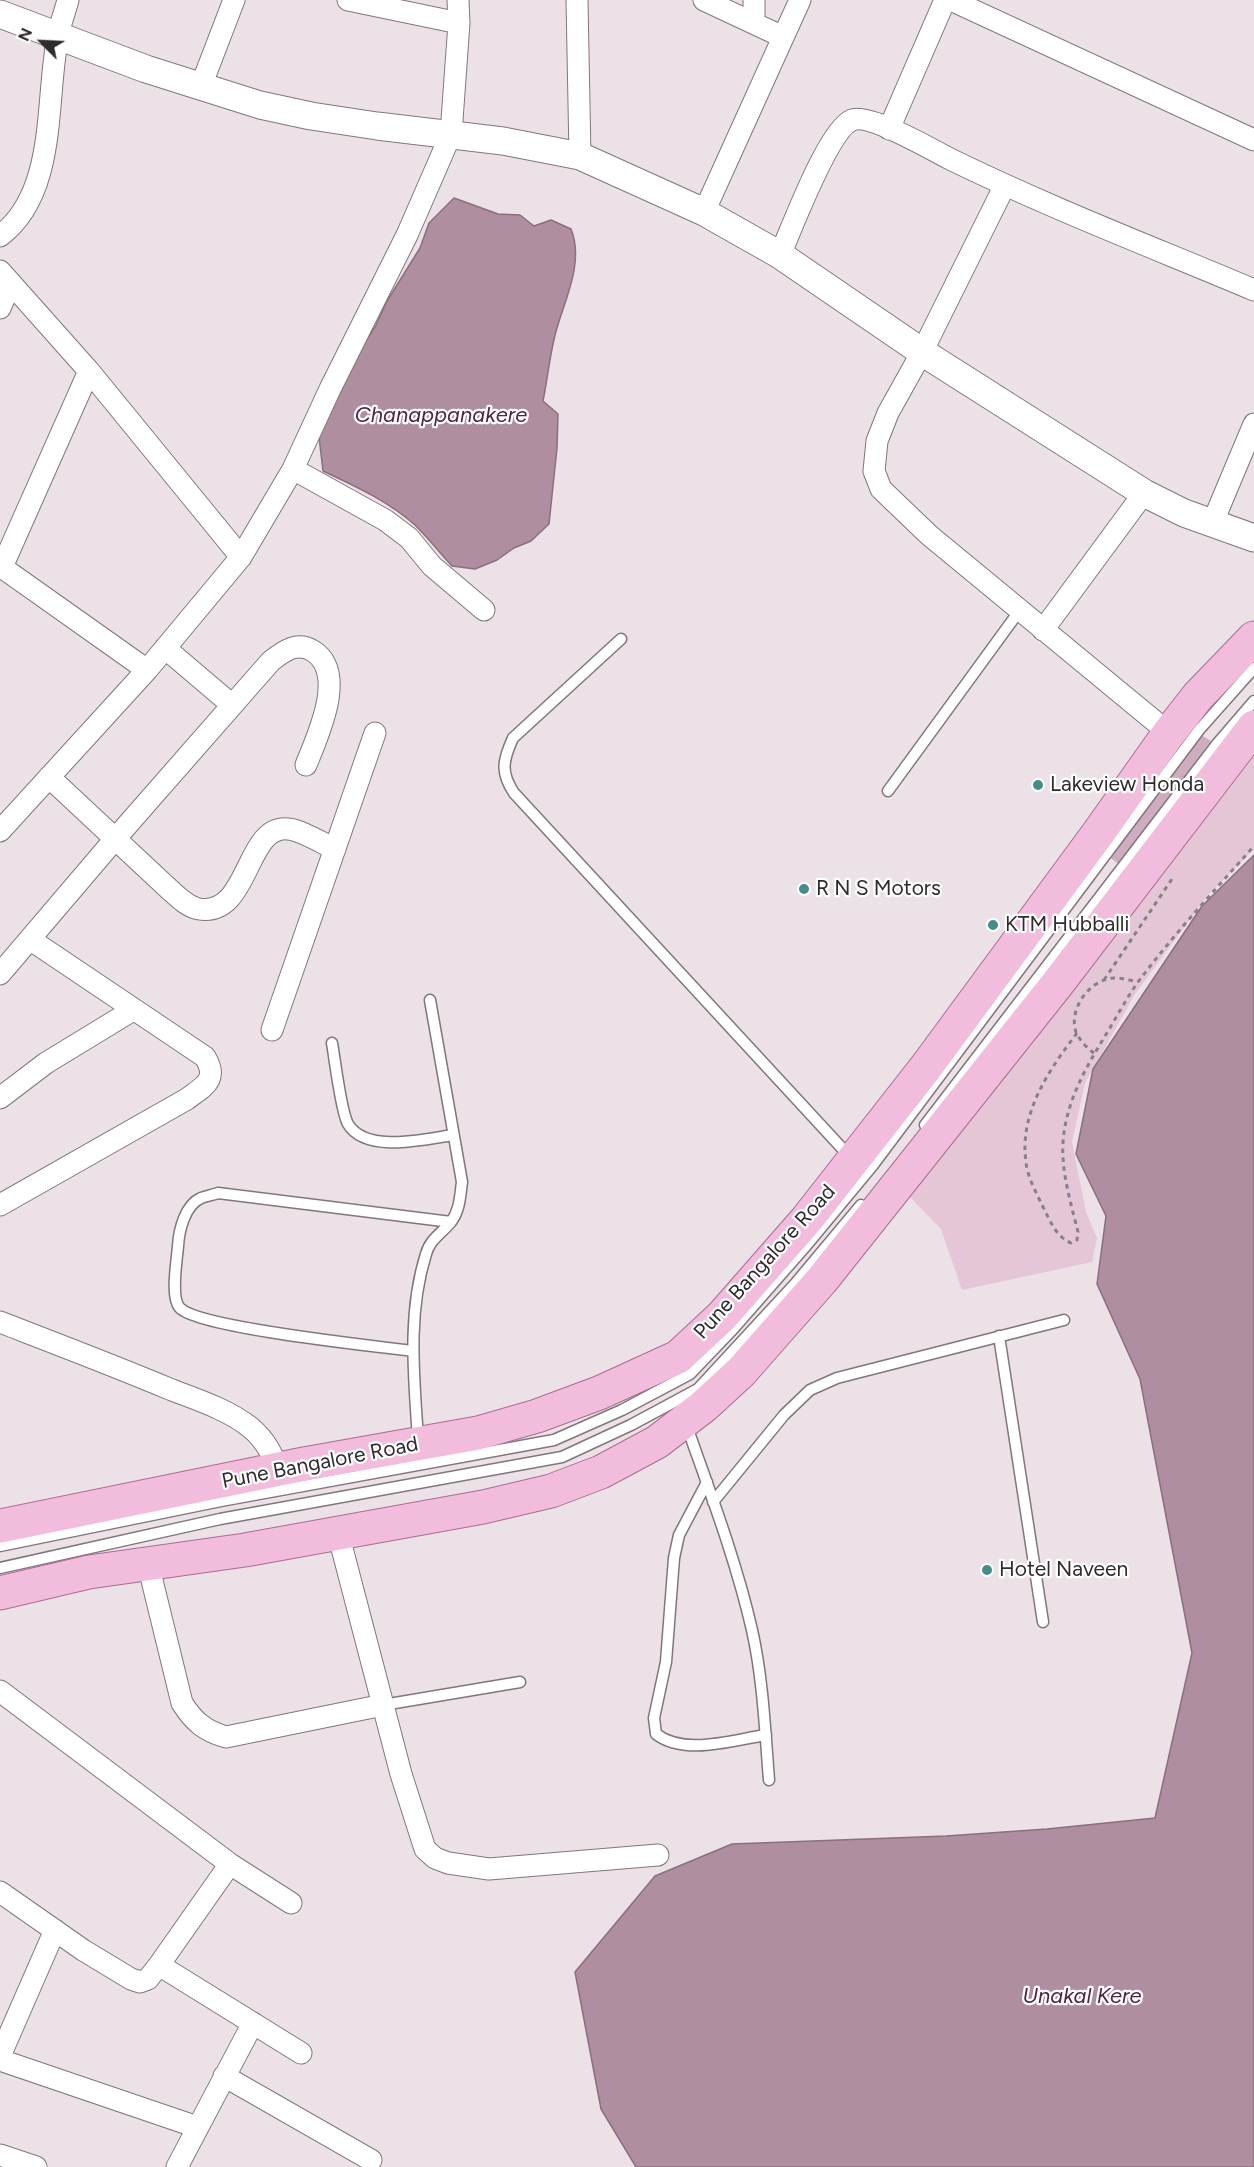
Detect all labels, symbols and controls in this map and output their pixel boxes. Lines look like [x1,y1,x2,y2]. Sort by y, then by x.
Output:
north arrow [12,12,72,72]
text: N [14,25,36,44]
water label: Chanappanakere [355,403,527,429]
place label: Lakeview Honda [1050,772,1204,798]
marker: Lakeview Honda [1031,778,1045,792]
place label: R N S Motors [816,876,941,902]
marker: R N S Motors [797,882,811,896]
place label: KTM Hubballi [1005,912,1129,938]
marker: KTM Hubballi [986,918,1000,932]
street label: Pune Bangalore Road [689,1179,841,1345]
street label: Pune Bangalore Road [220,1432,420,1494]
place label: Hotel Naveen [999,1557,1128,1583]
marker: Hotel Naveen [980,1563,994,1577]
water label: Unakal Kere [1022,1984,1142,2010]

